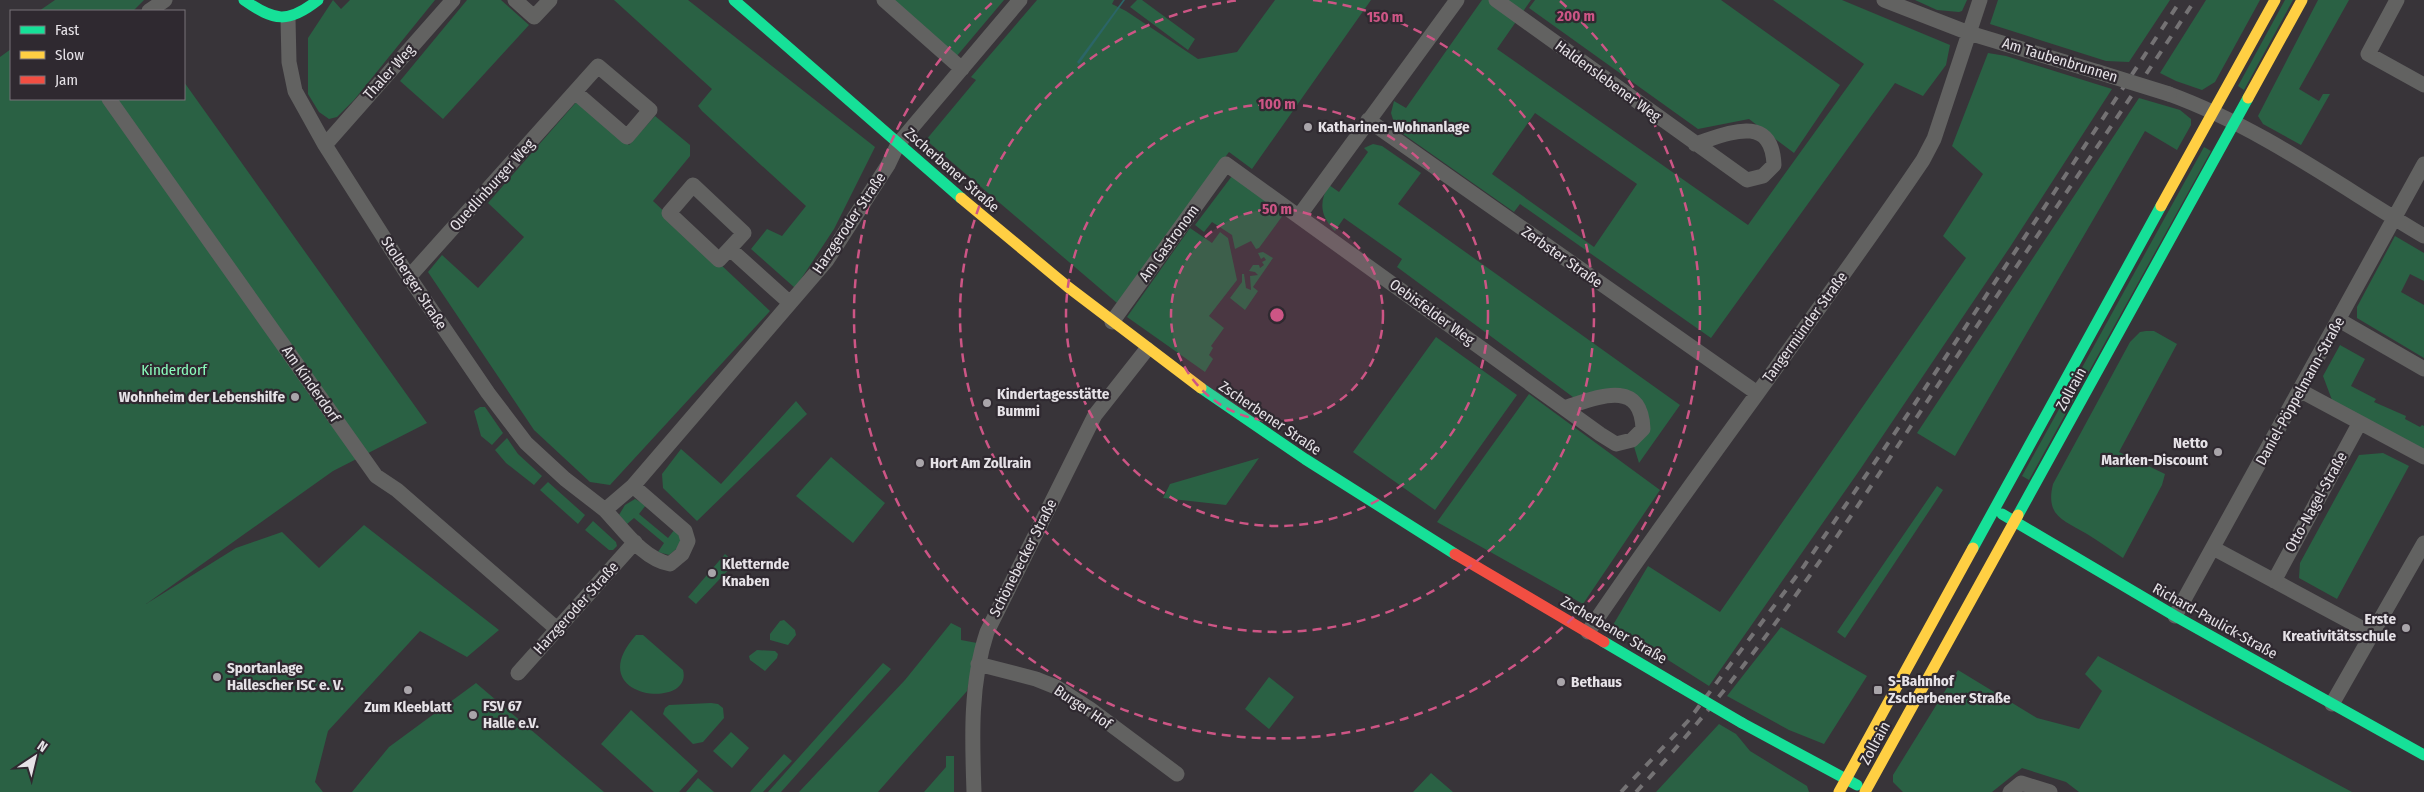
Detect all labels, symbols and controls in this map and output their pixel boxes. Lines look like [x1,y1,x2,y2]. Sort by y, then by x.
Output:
text: 200 m [1556,7,1595,25]
text: 150 m [1367,8,1403,26]
legend [10,10,185,100]
text: Fast [55,21,79,39]
street label: Am Taubenbrunnen [2000,34,2120,86]
street label: Haldenslebener Weg [1552,37,1664,125]
street label: Thaler Weg [360,41,418,103]
text: Slow [55,46,84,64]
text: Jam [55,71,78,89]
text: 100 m [1258,95,1296,113]
place label: Katharinen-Wohnanlage [1318,118,1470,136]
marker: Katharinen-Wohnanlage [1302,121,1314,133]
street label: Zscherbener Straße [901,124,1003,216]
street label: Quedlinburger Weg [446,135,538,235]
street label: Harzgeroder Straße [808,169,890,277]
text: 50 m [1262,200,1292,218]
street label: Am Gastronom [1135,201,1203,285]
street label: Zerbster Straße [1518,223,1606,291]
street label: Stolberger Straße [377,233,451,333]
street label: Tangermünder Straße [1759,268,1851,386]
street label: Oebisfelder Weg [1386,275,1478,349]
centre of rings [1268,306,1286,324]
street label: Daniel-Pöppelmann-Straße [2252,314,2348,468]
street label: Am Kinderdorf [278,343,345,427]
park label: Kinderdorf [141,361,208,379]
street label: Zollrain [2052,364,2090,414]
street label: Zscherbener Straße [1215,377,1325,459]
place label: Kindertagesstätte Bummi [997,385,1110,420]
place label: Wohnheim der Lebenshilfe [119,388,285,406]
marker: Wohnheim der Lebenshilfe [289,391,301,403]
marker: Kindertagesstätte Bummi [981,397,993,409]
place label: Netto Marken-Discount [2101,434,2209,469]
marker: Netto Marken-Discount [2212,446,2224,458]
street label: Otto-Nagel-Straße [2281,449,2351,555]
place label: Hort Am Zollrain [930,454,1031,472]
marker: Hort Am Zollrain [914,457,926,469]
street label: Schönebecker Straße [986,496,1060,620]
place label: Kletternde Knaben [722,555,790,590]
street label: Harzgeroder Straße [530,558,622,658]
marker: Kletternde Knaben [706,567,718,579]
street label: Richard-Paulick-Straße [2150,579,2280,663]
street label: Zscherbener Straße [1558,592,1670,668]
place label: Erste Kreativitätsschule [2282,610,2396,645]
marker: Erste Kreativitätsschule [2400,622,2412,634]
place label: Sportanlage Hallescher ISC e. V. [227,659,344,694]
marker: Sportanlage Hallescher ISC e. V. [211,671,223,683]
place label: S-Bahnhof Zscherbener Straße [1888,672,2011,707]
place label: Bethaus [1571,673,1622,691]
marker: Bethaus [1555,676,1567,688]
street label: Burger Hof [1051,681,1116,734]
marker: Zum Kleeblatt [402,684,414,696]
marker: S-Bahnhof Zscherbener Straße [1872,684,1884,696]
place label: FSV 67 Halle e.V. [483,697,539,732]
place label: Zum Kleeblatt [364,698,453,716]
marker: FSV 67 Halle e.V. [467,709,479,721]
street label: Zollrain [1856,718,1894,768]
north arrow [10,732,60,782]
text: N [34,737,50,756]

